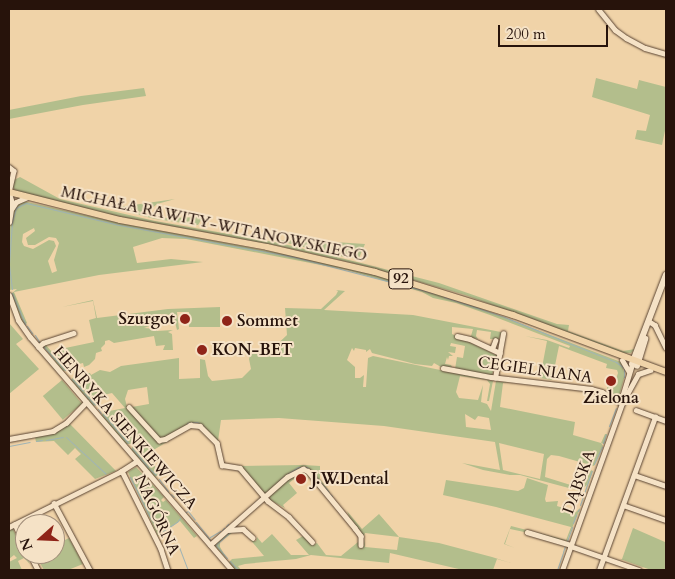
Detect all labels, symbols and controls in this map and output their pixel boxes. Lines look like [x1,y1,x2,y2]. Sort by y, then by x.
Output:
scale bar [500,15,610,47]
text: 200 m [506,24,546,44]
street label: MICHAŁA RAWITY-WITANOWSKIEGO [59,182,369,266]
road number: 92 [387,266,415,292]
place label: Szurgot [119,309,175,329]
place label: Sommet [237,311,298,331]
marker: Szurgot [179,313,191,325]
marker: Sommet [221,315,233,327]
place label: KON-BET [212,340,293,360]
street label: HENRYKA SIENKIEWICZA [49,342,201,514]
marker: KON-BET [196,344,208,356]
street label: CEGIELNIANA [477,352,593,388]
marker: Zielona [605,375,617,387]
place label: Zielona [583,388,639,408]
street label: DĄBSKA [559,447,599,517]
place label: J.W.Dental [311,469,389,489]
street label: NAGÓRNA [130,472,184,558]
marker: J.W.Dental [295,473,307,485]
north arrow [15,514,65,564]
text: N [15,535,37,553]

